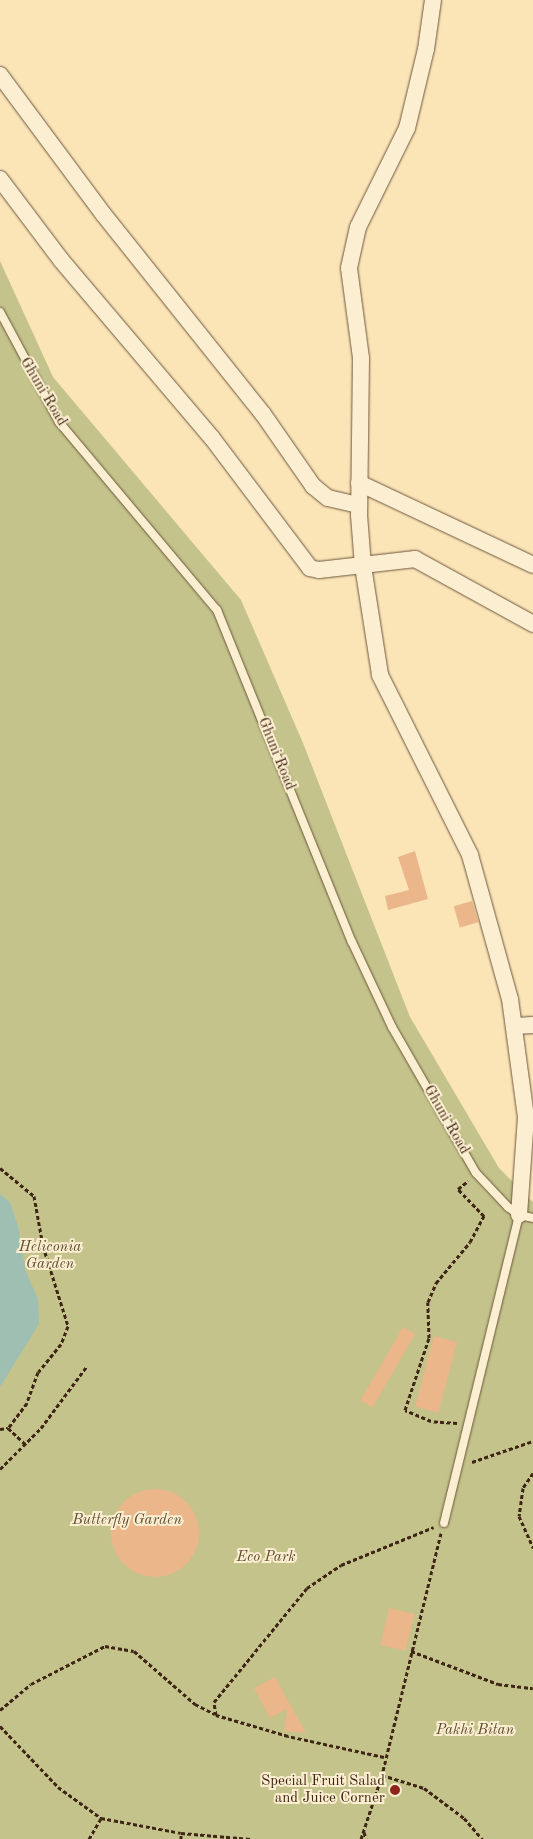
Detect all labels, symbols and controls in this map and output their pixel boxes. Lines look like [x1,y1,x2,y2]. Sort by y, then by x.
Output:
street label: Ghuni Road [16,354,70,430]
street label: Ghuni Road [253,715,299,793]
street label: Ghuni Road [419,1082,473,1158]
park label: Heliconia Garden [19,1238,81,1273]
park label: Butterfly Garden [72,1512,182,1530]
park label: Eco Park [237,1549,295,1567]
park label: Pakhi Bitan [436,1722,514,1740]
place label: Special Fruit Salad and Juice Corner [261,1772,385,1807]
marker: Special Fruit Salad and Juice Corner [389,1784,401,1796]

